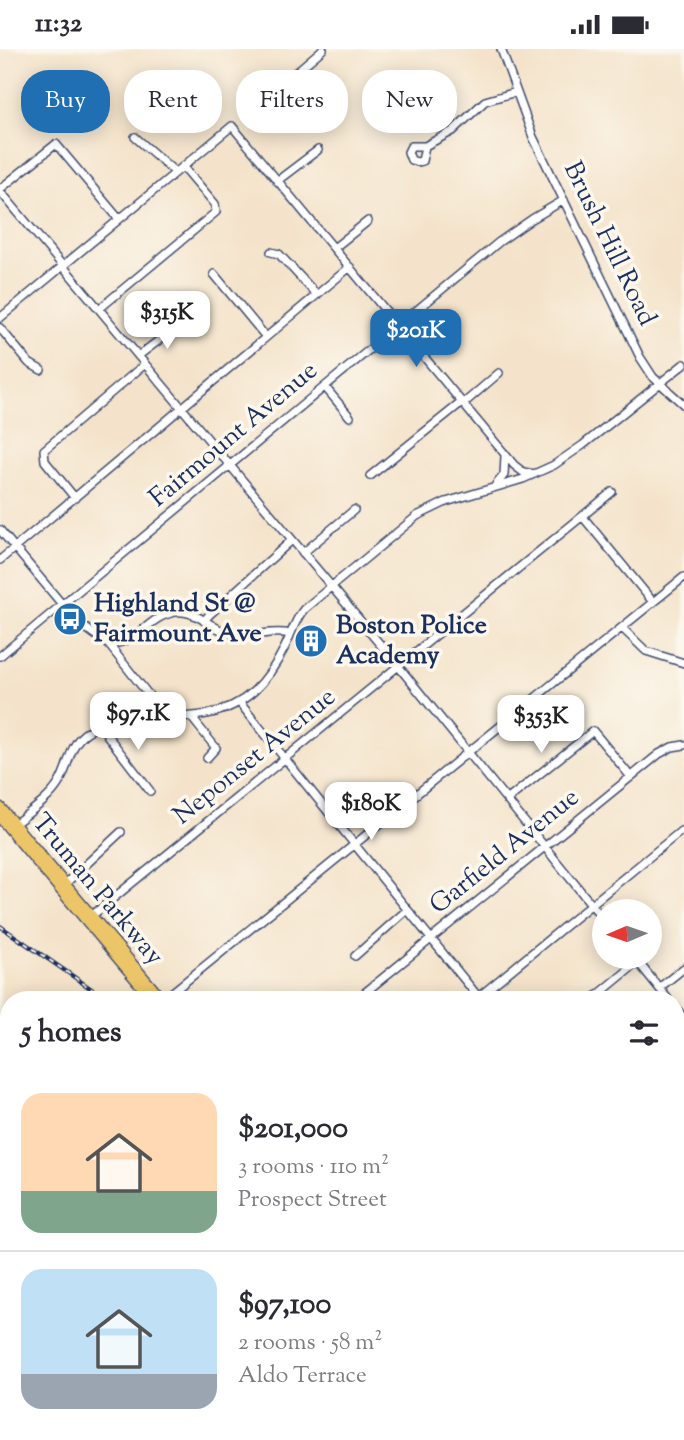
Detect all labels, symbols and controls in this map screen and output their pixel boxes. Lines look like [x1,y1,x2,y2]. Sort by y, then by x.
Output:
text: 11:32 [35,6,82,43]
chip: Buy [21,70,110,133]
chip: Rent [124,70,222,133]
chip: Filters [236,70,348,133]
chip: New [362,70,457,133]
street label: Brush Hill Road [553,156,665,333]
pin: $315K [118,292,216,351]
text: $315K [140,297,194,330]
pin: $201K [367,309,465,369]
text: $201K [386,315,446,348]
street label: Fairmount Avenue [142,353,326,517]
place label: Highland St @ Fairmount Ave [94,586,262,653]
bus stop icon: Highland St @ Fairmount Ave [51,600,89,638]
place label: Boston Police Academy [336,608,487,675]
building icon: Boston Police Academy [292,622,330,660]
street label: Neponset Avenue [166,680,344,834]
pin: $97.1K [81,693,195,752]
pin: $353K [492,695,590,755]
text: $97.1K [106,698,170,731]
text: $353K [513,701,569,734]
street label: Garfield Avenue [422,780,588,924]
pin: $180K [322,783,420,842]
text: $180K [341,788,401,821]
street label: Truman Parkway [22,806,172,974]
north arrow [592,899,662,969]
map controls [592,899,662,969]
text: 5 homes [21,1012,122,1055]
icon: filters [625,1014,663,1052]
text: $201,000 [238,1108,348,1151]
icon: home [77,1121,161,1205]
text: 3 rooms · 110 m² [238,1151,389,1184]
text: Prospect Street [238,1184,387,1217]
text: $97,100 [238,1284,331,1327]
icon: home [77,1297,161,1381]
text: 2 rooms · 58 m² [238,1327,382,1360]
text: Aldo Terrace [238,1360,367,1393]

